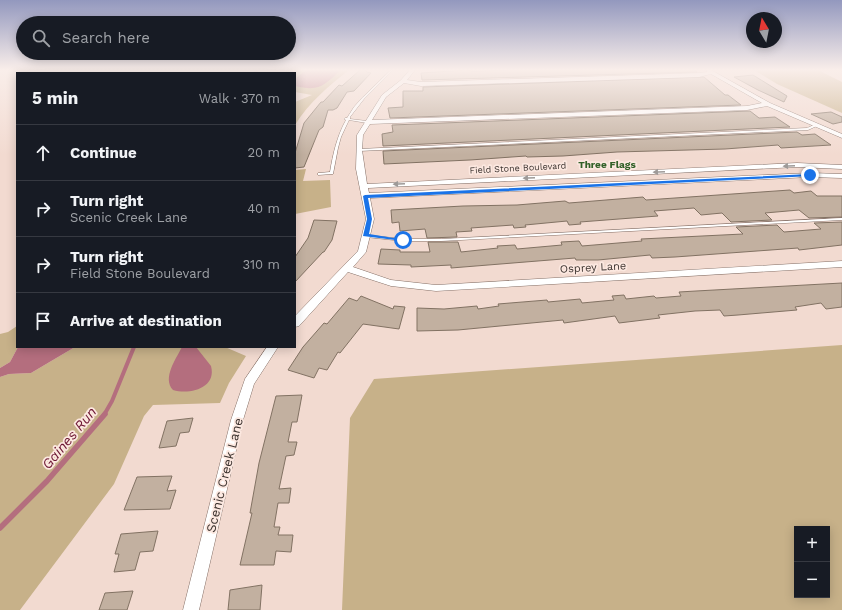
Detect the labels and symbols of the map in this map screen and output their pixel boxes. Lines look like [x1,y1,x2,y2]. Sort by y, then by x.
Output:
north arrow [746,12,782,48]
district label: Three Flags [578,159,636,170]
street label: Field Stone Boulevard [469,160,567,176]
one-way arrow [783,162,795,169]
route end [801,166,819,184]
one-way arrow [653,168,665,175]
one-way arrow [523,174,535,181]
one-way arrow [392,181,405,187]
route start [394,231,412,249]
street label: Osprey Lane [560,259,627,276]
water label: Gaines Run [38,404,100,472]
street label: Scenic Creek Lane [203,416,246,534]

